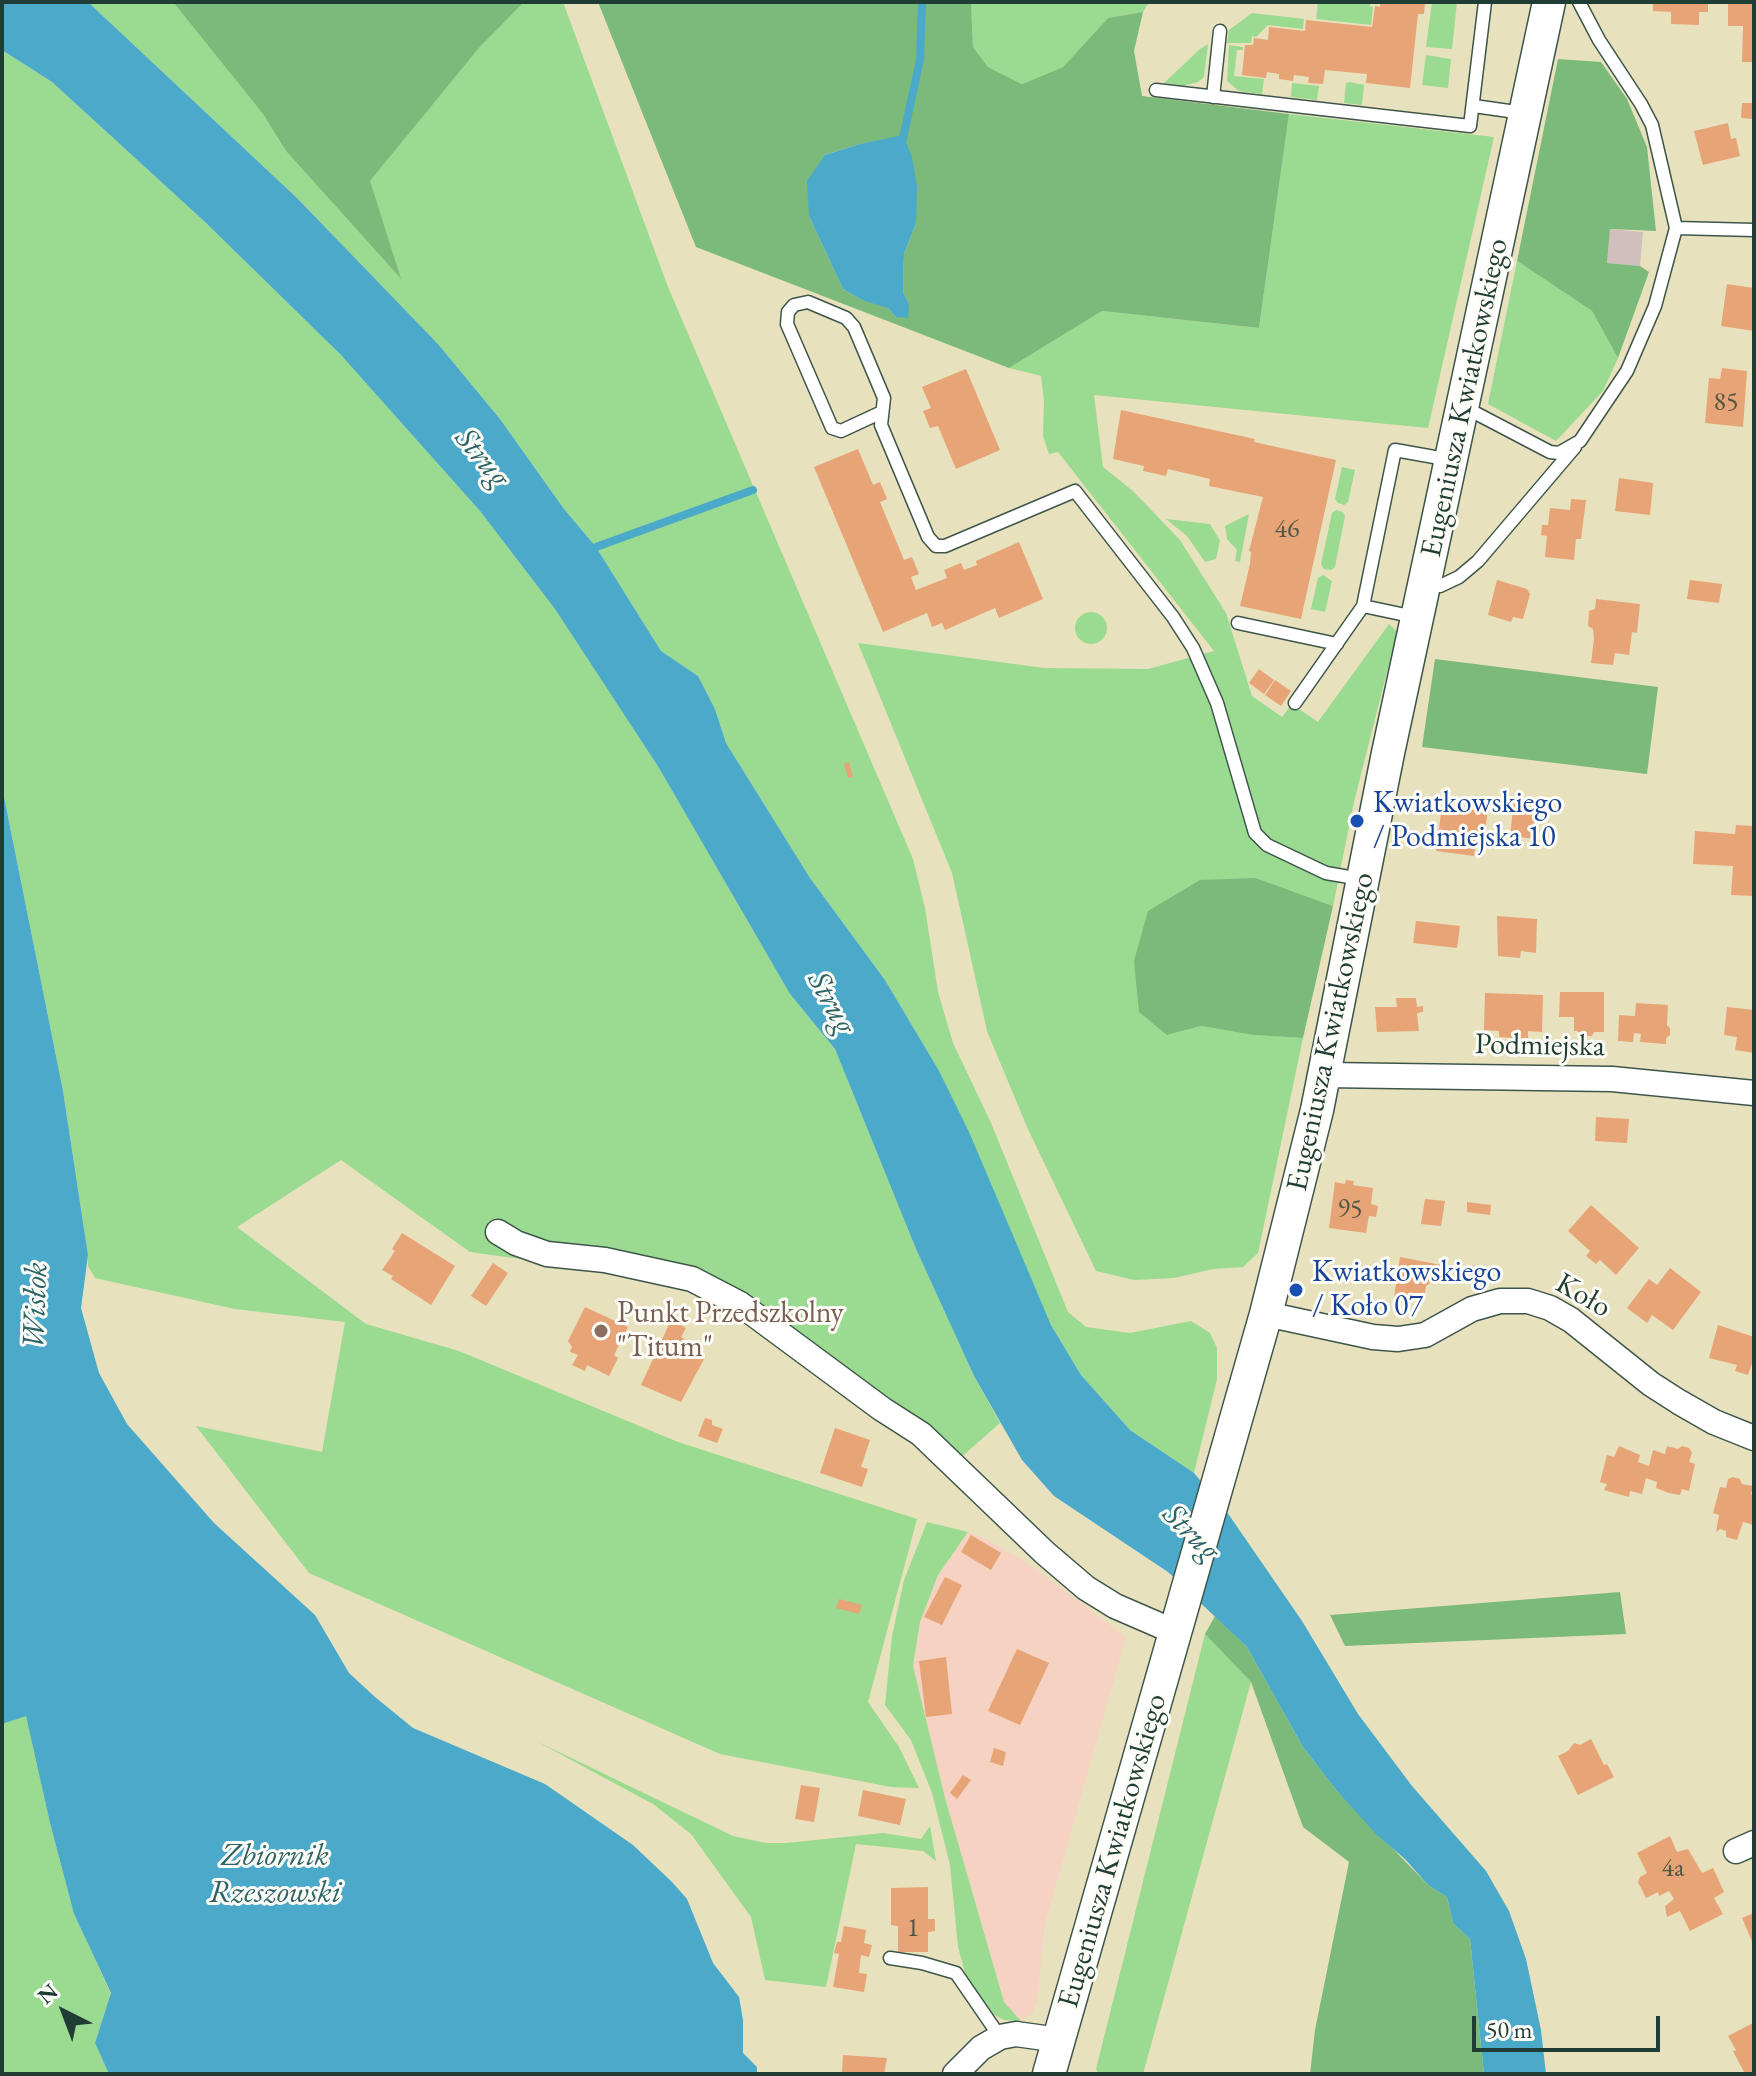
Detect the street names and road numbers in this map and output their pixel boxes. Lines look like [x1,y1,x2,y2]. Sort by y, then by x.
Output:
street label: Eugeniusza Kwiatkowskiego [1414,235,1516,561]
street label: Eugeniusza Kwiatkowskiego [1280,869,1382,1195]
street label: Podmiejska [1475,1027,1605,1065]
street label: Koło [1549,1266,1617,1326]
street label: Eugeniusza Kwiatkowskiego [1051,1690,1175,2012]

